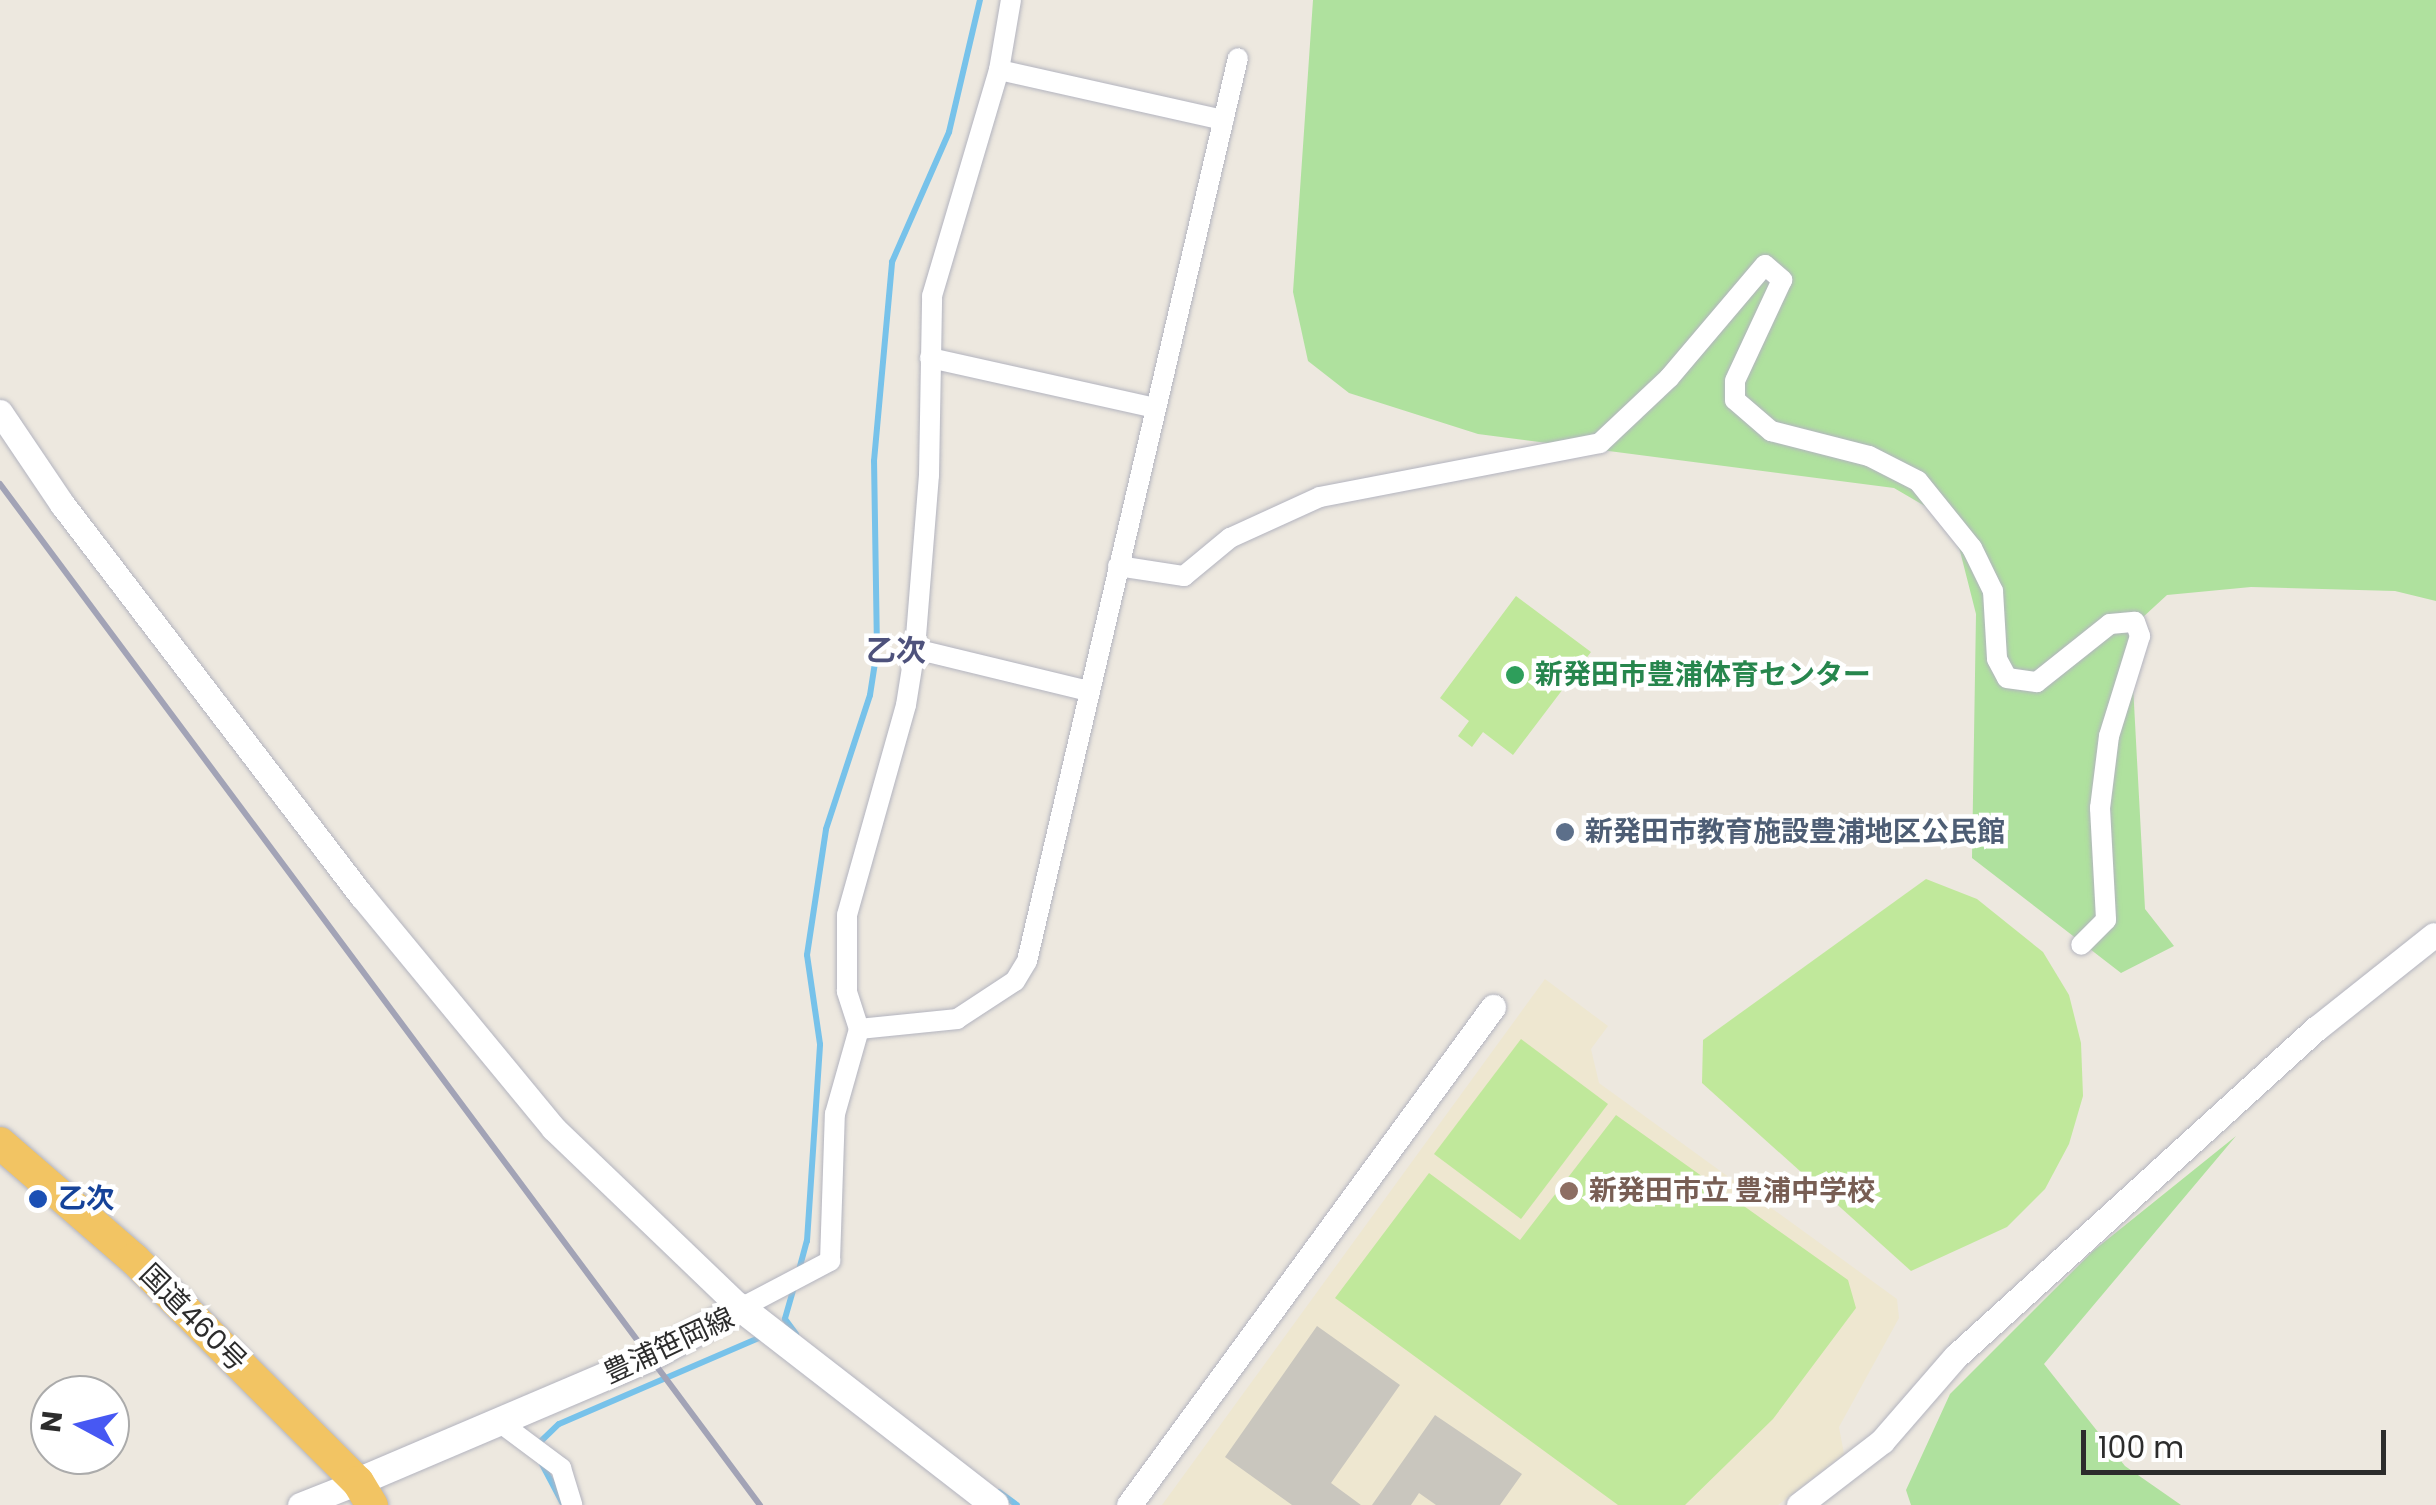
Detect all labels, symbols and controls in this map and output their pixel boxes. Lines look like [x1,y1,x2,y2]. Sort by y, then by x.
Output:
district label: 乙次 [866,633,926,669]
place label: 新発田市豊浦体育センター [1535,658,1871,692]
marker: 新発田市豊浦体育センター [1504,664,1526,686]
place label: 新発田市教育施設豊浦地区公民館 [1585,815,2005,849]
marker: 新発田市教育施設豊浦地区公民館 [1554,821,1576,843]
place label: 新発田市立 豊浦中学校 [1589,1174,1875,1208]
marker: 新発田市立 豊浦中学校 [1558,1180,1580,1202]
place label: 乙次 [58,1182,114,1216]
marker: 乙次 [27,1188,49,1210]
street label: 国道460号 [133,1258,253,1378]
street label: 豊浦笹岡線 [598,1301,740,1391]
north arrow [30,1375,130,1475]
text: N [31,1409,72,1434]
scale bar [2086,1410,2391,1472]
text: 100 m [2098,1426,2184,1469]

